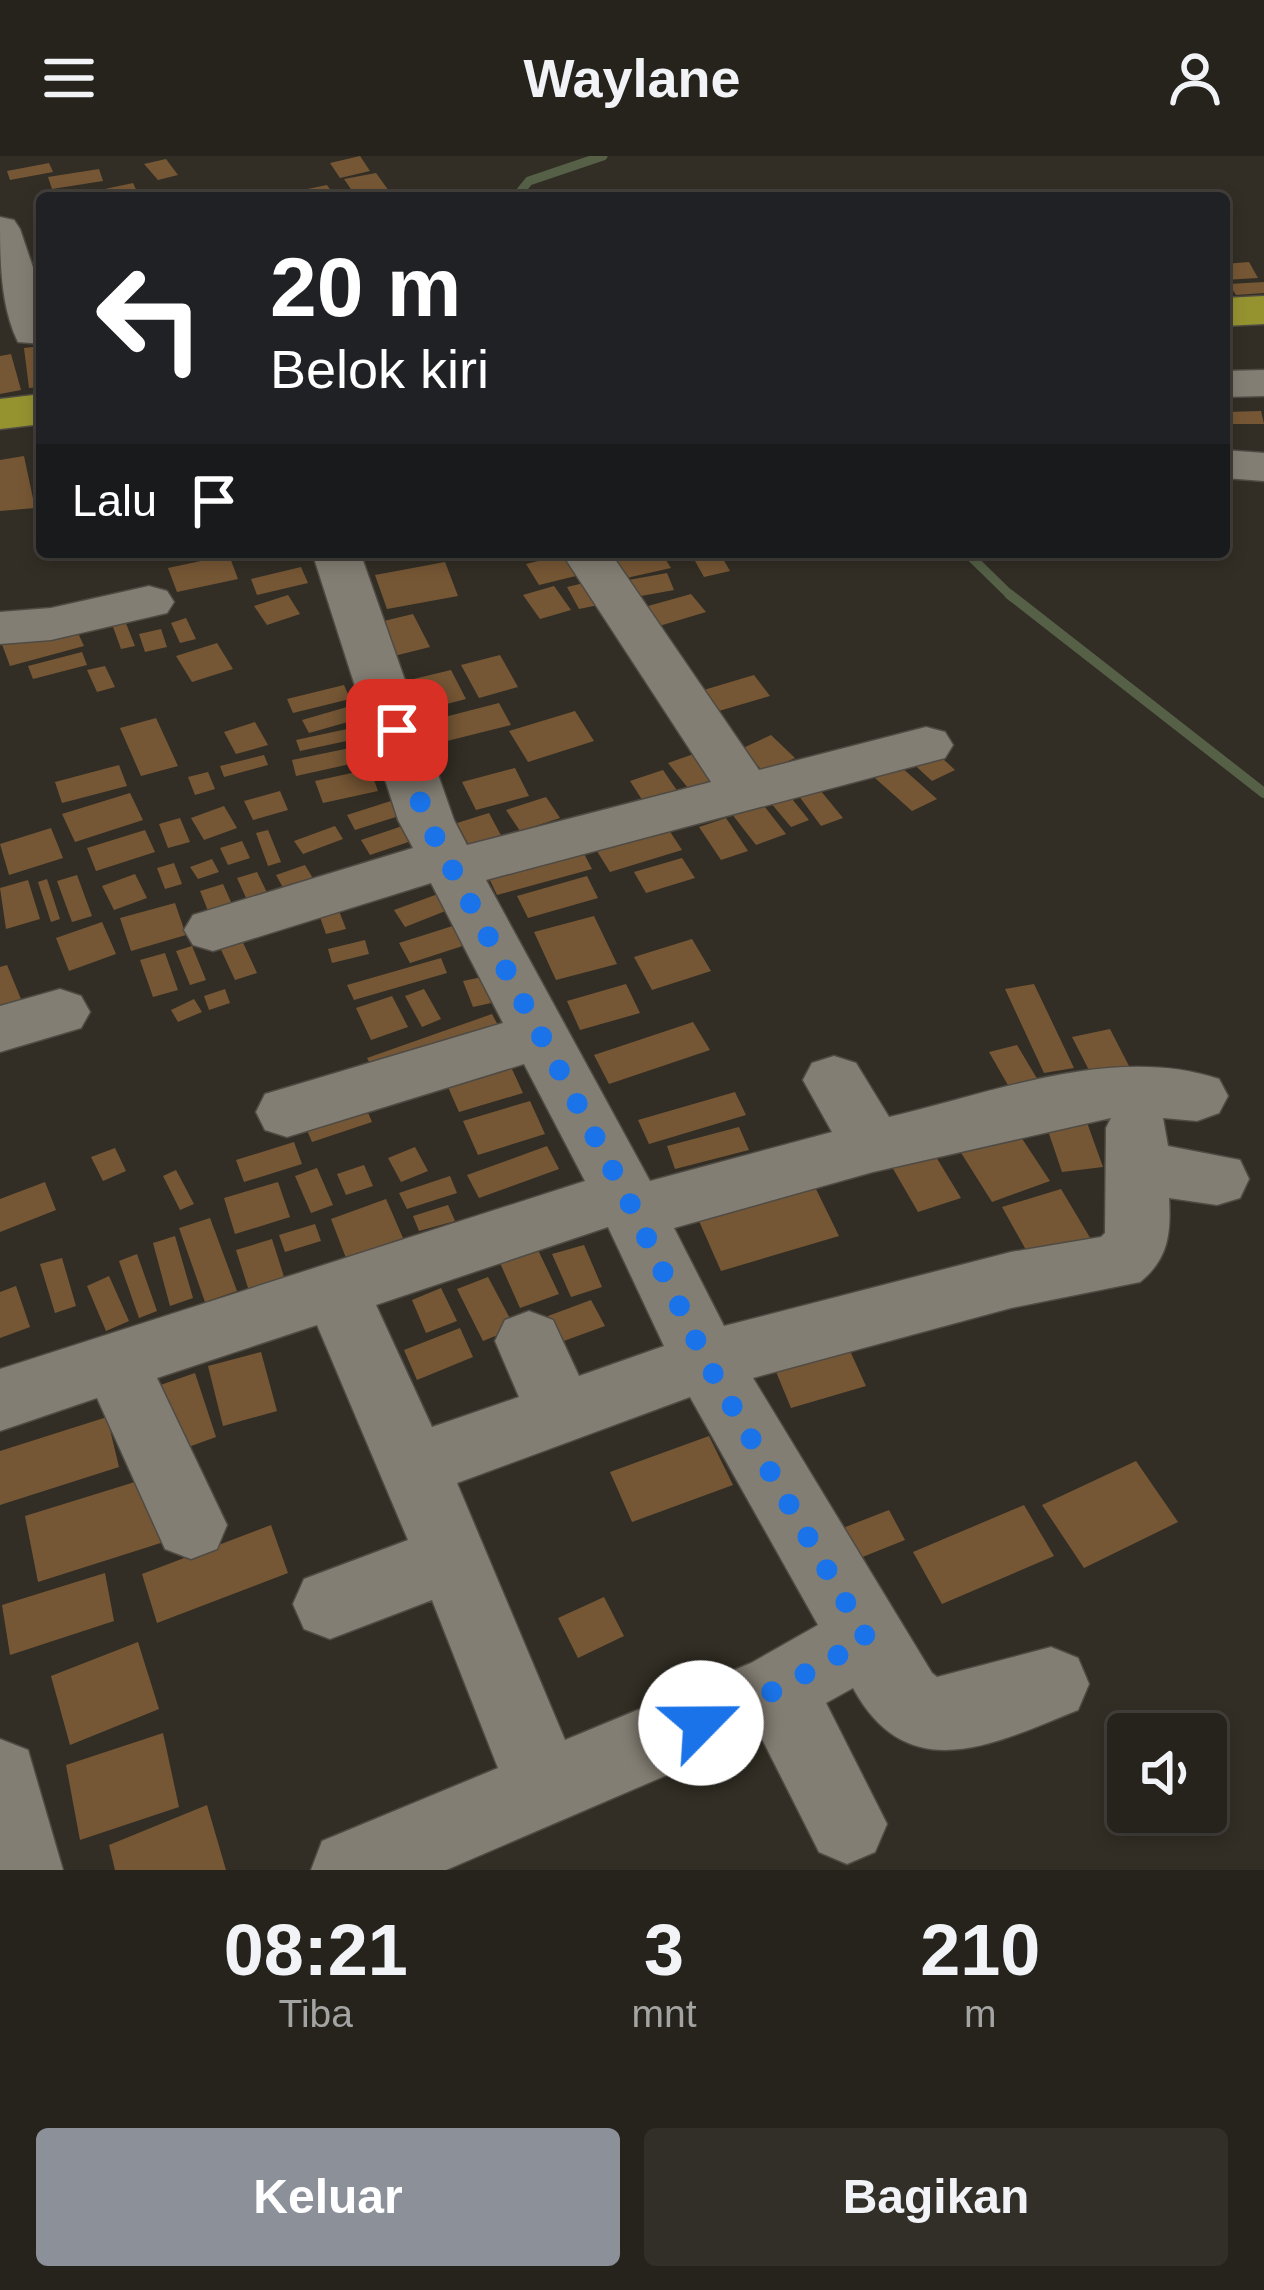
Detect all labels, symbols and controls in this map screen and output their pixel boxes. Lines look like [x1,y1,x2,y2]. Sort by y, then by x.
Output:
icon: menu [36,45,102,111]
icon: person [1162,45,1228,111]
text: Waylane [523,48,741,108]
icon: left [72,240,228,396]
text: 20 m [270,240,461,334]
text: Belok kiri [270,339,489,399]
icon: arrive [181,468,247,534]
text: Lalu [72,475,157,526]
pin [346,679,448,781]
icon: arrive [364,697,430,763]
position arrow [638,1660,764,1786]
map controls [1107,1713,1227,1833]
button: sound [1107,1713,1227,1833]
text: 08:21 [224,1910,408,1990]
text: 3 [644,1910,684,1990]
text: 210 [920,1910,1040,1990]
text: Tiba [279,1992,353,2035]
text: mnt [632,1992,697,2035]
text: m [964,1992,997,2035]
button: Keluar [36,2128,620,2266]
button: Bagikan [644,2128,1228,2266]

